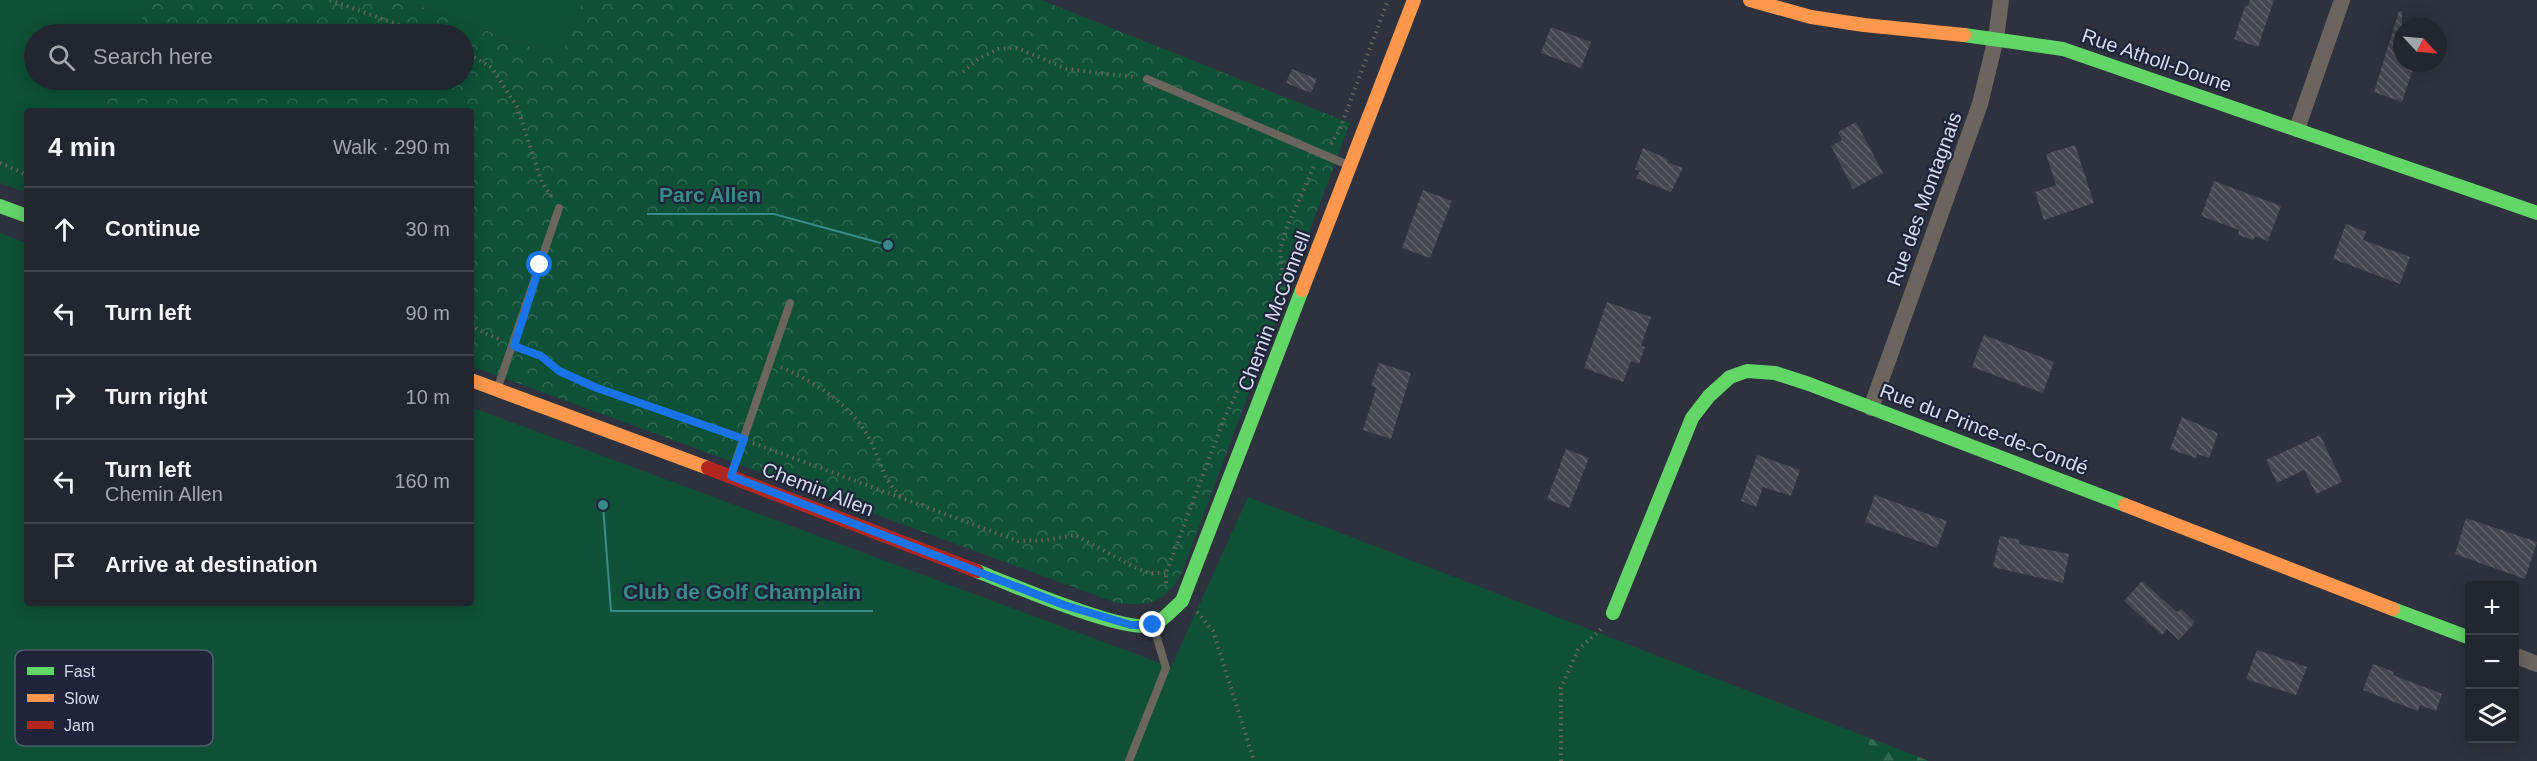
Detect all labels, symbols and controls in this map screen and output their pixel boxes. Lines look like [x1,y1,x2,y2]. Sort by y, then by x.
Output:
north arrow [2393,18,2447,72]
search box [24,24,474,90]
street label: Rue Atholl-Doune [2079,24,2235,96]
icon: search [45,41,78,74]
text: Search here [93,44,213,69]
street label: Rue des Montagnais [1882,109,1966,289]
text: 4 min [48,132,116,162]
text: Walk · 290 m [333,136,450,158]
callout: Parc Allen [647,175,774,214]
text: Parc Allen [659,183,761,206]
icon: ahead [48,213,81,246]
text: Continue [105,216,200,241]
text: 30 m [406,218,450,240]
street label: Chemin McConnell [1233,228,1315,394]
route start [526,251,552,277]
icon: left [48,297,81,330]
text: Turn left [105,300,191,325]
text: 90 m [406,302,450,324]
street label: Rue du Prince-de-Condé [1877,379,2091,479]
icon: right [48,381,81,414]
text: Turn right [105,384,207,409]
text: 10 m [406,386,450,408]
text: Turn left [105,457,191,482]
street label: Chemin Allen [759,458,877,520]
icon: left [48,465,81,498]
text: 160 m [394,470,450,492]
text: Chemin Allen [105,483,223,505]
icon: arrive [48,549,81,582]
text: Arrive at destination [105,552,318,577]
callout: Club de Golf Champlain [611,572,873,611]
text: Club de Golf Champlain [623,580,861,603]
map controls [2465,581,2519,743]
button: + [2465,581,2519,635]
route end [1139,611,1165,637]
button: − [2465,635,2519,689]
legend [15,650,213,746]
text: Fast [64,663,96,680]
button: layers [2465,689,2519,743]
text: Slow [64,690,99,707]
text: Jam [64,717,94,734]

